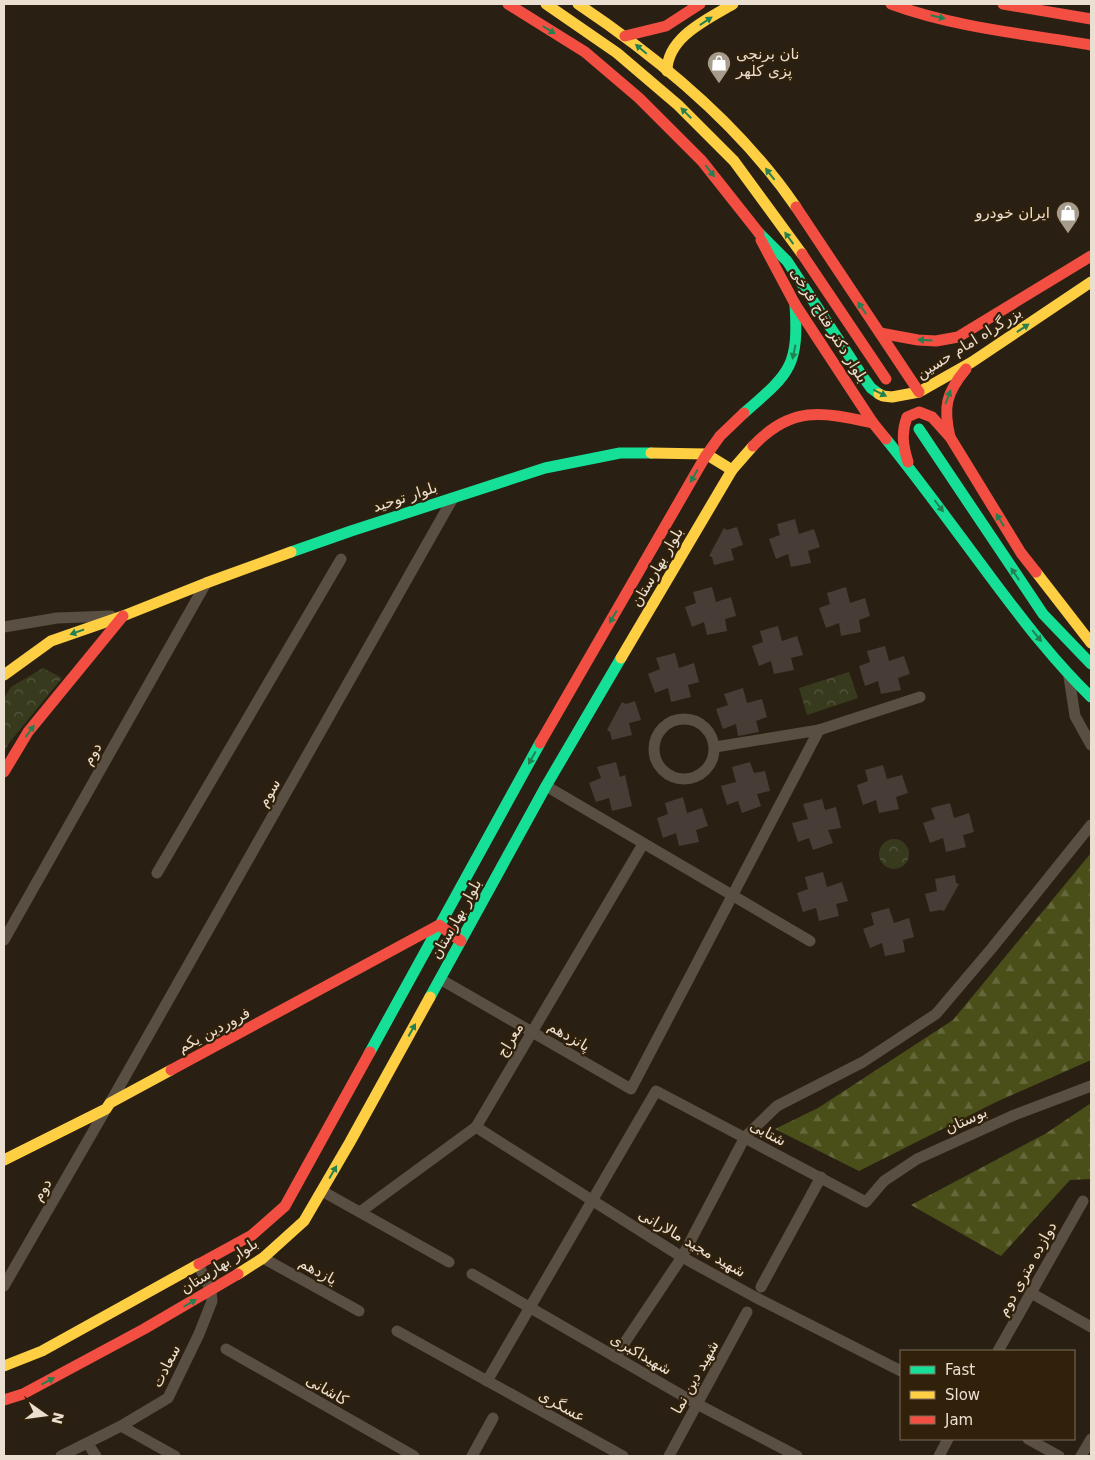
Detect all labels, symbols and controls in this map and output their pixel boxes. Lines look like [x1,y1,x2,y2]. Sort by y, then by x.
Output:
one-way arrow [930,14,946,22]
one-way arrow [699,17,713,26]
one-way arrow [543,25,556,34]
one-way arrow [635,44,648,55]
place label: نان برنجی پزی کلهر [735,45,799,81]
shop icon: نان برنجی پزی کلهر [706,50,732,84]
one-way arrow [680,107,692,119]
one-way arrow [705,164,715,178]
one-way arrow [765,168,776,181]
shop icon: ایران خودرو [1055,200,1081,234]
place label: ایران خودرو [974,204,1050,222]
one-way arrow [784,231,794,245]
street label: بلوار دکتر فتاح فرخی [786,264,872,386]
one-way arrow [857,301,867,315]
street label: بزرگراه امام حسین [913,303,1025,383]
one-way arrow [1016,323,1029,333]
one-way arrow [917,336,933,344]
one-way arrow [790,345,798,361]
one-way arrow [873,389,887,397]
one-way arrow [945,389,953,404]
one-way arrow [690,469,698,483]
street label: بلوار توحید [371,478,439,516]
one-way arrow [933,499,944,512]
one-way arrow [996,513,1005,526]
street label: بلوار بهارستان [627,524,687,610]
one-way arrow [1010,567,1020,581]
one-way arrow [609,611,618,624]
one-way arrow [69,628,84,636]
one-way arrow [1031,629,1042,642]
one-way arrow [25,724,35,738]
street label: دوم [78,739,106,769]
one-way arrow [527,751,536,764]
street label: سوم [254,776,284,810]
street label: بلوار بهارستان [427,876,485,962]
street label: فروردین یکم [175,1003,253,1057]
street label: پانزدهم [544,1017,593,1056]
street label: معراج [493,1019,528,1061]
one-way arrow [408,1022,416,1037]
street label: بوستان [942,1103,990,1137]
street label: شتابی [747,1116,789,1150]
one-way arrow [329,1164,337,1179]
street label: دوم [28,1175,56,1205]
street label: شهید مجید مالارانی [635,1205,749,1281]
street label: دوازده متری دوم [994,1219,1060,1319]
street label: بلوار بهارستان [177,1234,261,1298]
street label: یازدهم [296,1253,340,1289]
one-way arrow [184,1298,197,1307]
street label: شهیداکبری [607,1329,675,1379]
street label: شهید دین نما [667,1337,723,1417]
street label: سعادت [148,1342,184,1390]
legend [900,1350,1075,1440]
text: Fast [945,1361,975,1379]
street label: کاشانی [303,1371,352,1410]
one-way arrow [41,1377,56,1385]
street label: عسگری [535,1386,589,1426]
text: Slow [945,1386,980,1404]
north arrow [20,1390,70,1440]
text: N [48,1411,67,1426]
text: Jam [944,1411,973,1429]

